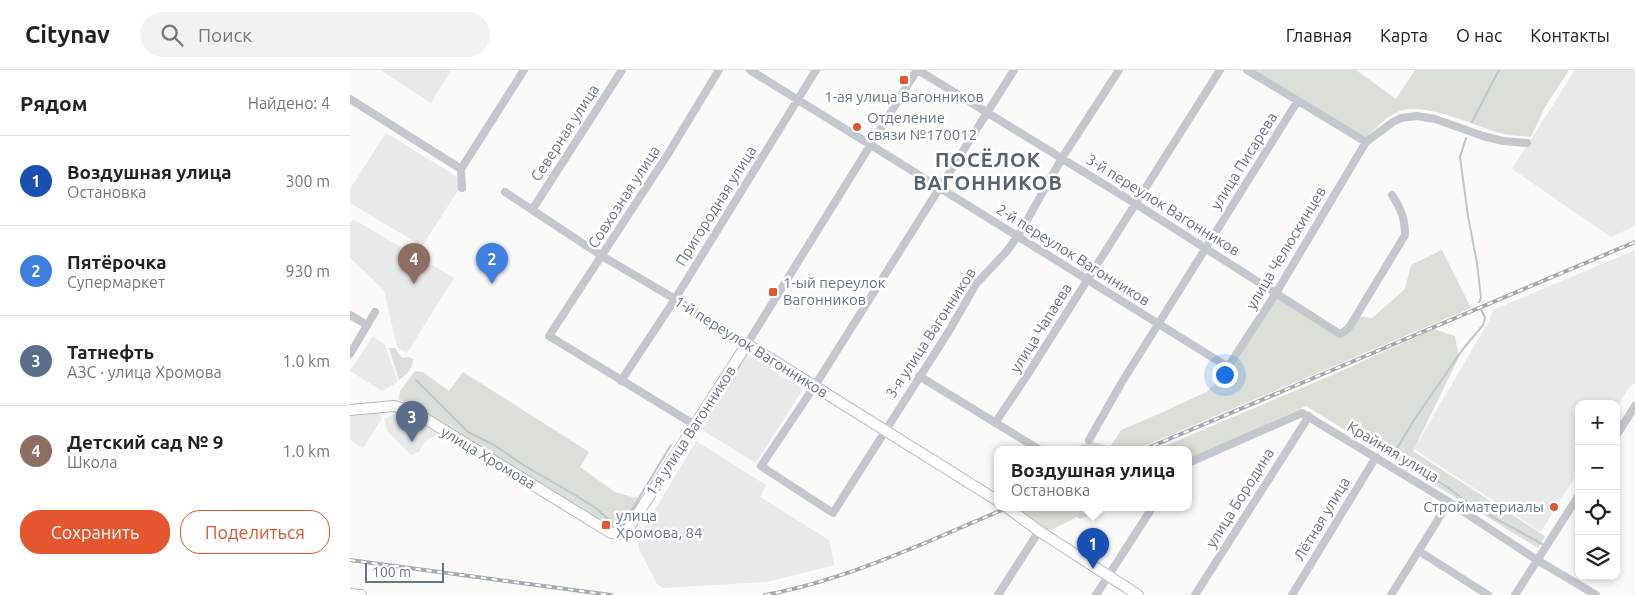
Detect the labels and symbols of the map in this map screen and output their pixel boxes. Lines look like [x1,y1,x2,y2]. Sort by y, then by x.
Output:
marker: 1-ая улица Вагонников [898,74,910,86]
street label: Северная улица [527,81,602,184]
place label: 1-ая улица Вагонников [824,88,984,105]
place label: Отделение связи №170012 [867,109,977,143]
street label: улица Писарева [1207,109,1280,212]
marker: Отделение связи №170012 [851,121,863,133]
street label: Совхозная улица [584,142,663,251]
street label: Пригородная улица [672,143,759,269]
district label: ПОСЁЛОК ВАГОННИКОВ [913,148,1063,194]
street label: 3-й переулок Вагонников [1083,150,1243,259]
street label: улица Челюскинцев [1242,183,1329,312]
street label: 2-й переулок Вагонников [993,200,1153,309]
pin: 4 [398,243,430,284]
pin: 2 [476,243,508,284]
street label: 3-я улица Вагонников [882,264,979,401]
place label: 1-ый переулок Вагонников [783,274,886,308]
street label: улица Чапаева [1006,280,1075,376]
marker: 1-ый переулок Вагонников [767,286,779,298]
street label: 1-й переулок Вагонников [671,292,831,401]
street label: 1-я улица Вагонников [642,362,739,499]
your location [1212,362,1238,388]
pin: 3 [396,401,428,442]
street label: Крайняя улица [1344,418,1442,486]
street label: улица Хромова [438,423,538,492]
street label: улица Бородина [1202,445,1277,551]
street label: Лётная улица [1290,474,1353,564]
place label: Стройматериалы [1423,498,1544,515]
marker: Стройматериалы [1548,501,1560,513]
place label: улица Хромова, 84 [616,507,703,541]
marker: улица Хромова, 84 [600,519,612,531]
pin: 1 [1077,528,1109,569]
scale bar [365,560,444,583]

